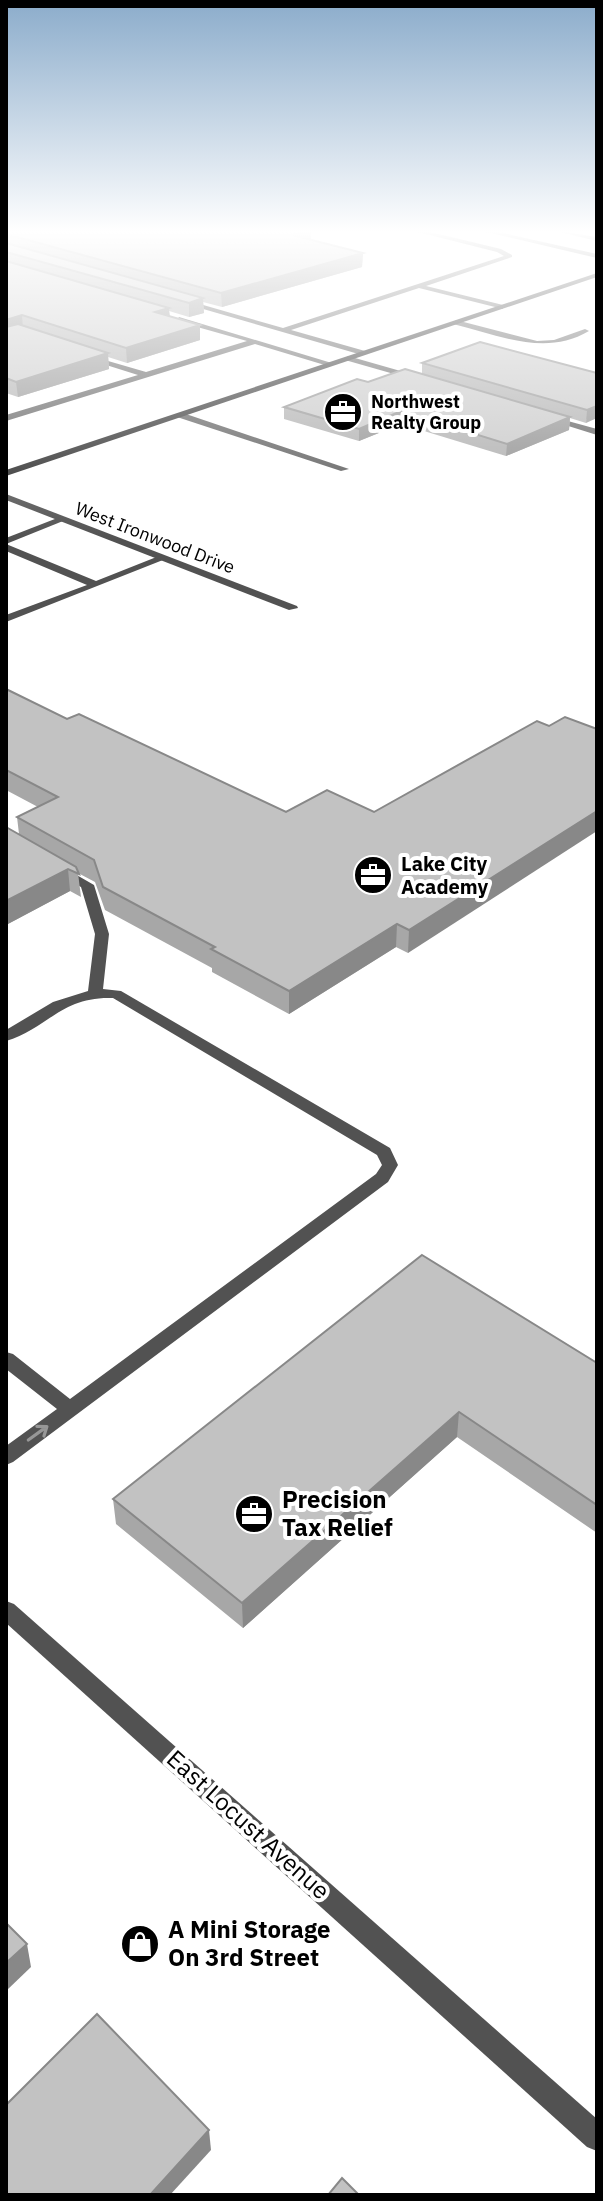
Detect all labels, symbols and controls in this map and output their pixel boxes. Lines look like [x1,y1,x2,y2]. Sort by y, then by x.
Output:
place label: Northwest Realty Group [371,390,481,434]
office icon: Northwest Realty Group [322,391,364,433]
street label: West Ironwood Drive [72,496,238,579]
place label: Lake City Academy [401,850,489,900]
office icon: Lake City Academy [352,854,394,896]
one-way arrow [27,1425,48,1442]
place label: Precision Tax Relief [282,1483,393,1543]
office icon: Precision Tax Relief [233,1493,275,1535]
street label: East Locust Avenue [160,1742,337,1906]
place label: A Mini Storage On 3rd Street [168,1913,331,1973]
shop icon: A Mini Storage On 3rd Street [119,1923,161,1965]

